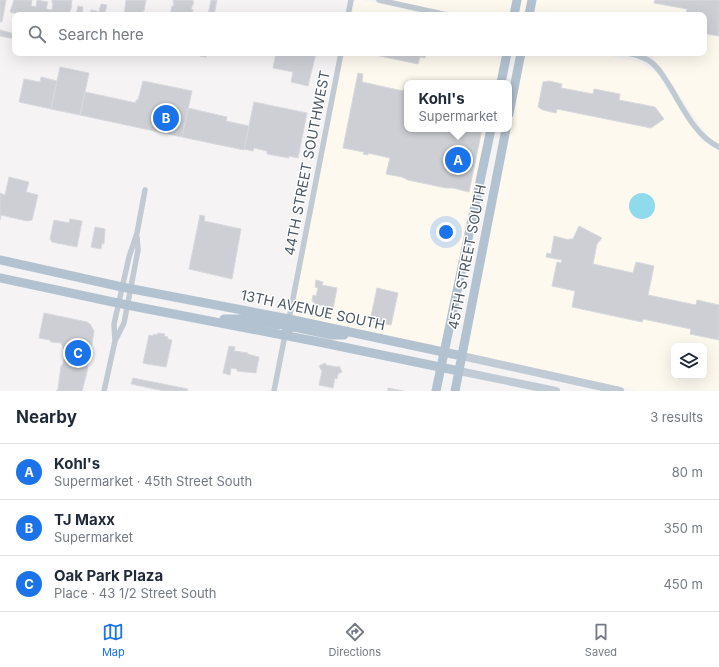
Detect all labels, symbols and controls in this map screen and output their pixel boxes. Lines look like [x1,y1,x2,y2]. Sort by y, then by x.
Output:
search box [12,12,707,56]
icon: search [26,23,48,45]
text: Search here [58,25,144,44]
street label: 44TH STREET SOUTHWEST [280,69,333,257]
popup [404,80,512,132]
text: Kohl's [418,89,465,108]
pin: B [153,103,179,133]
text: Supermarket [418,108,498,124]
pin: A [445,145,471,175]
street label: 45TH STREET SOUTH [444,183,489,331]
your location [436,222,456,242]
street label: 13TH AVENUE SOUTH [239,286,387,333]
pin: C [65,338,91,368]
map controls [671,343,707,379]
button: layers [671,343,707,379]
text: Nearby [16,407,77,427]
text: 3 results [650,409,703,425]
text: Kohl's [54,454,100,473]
text: A [24,464,34,480]
text: 80 m [672,464,703,480]
text: Supermarket · 45th Street South [54,473,252,489]
text: TJ Maxx [54,510,115,529]
text: B [25,520,33,536]
text: 350 m [664,520,703,536]
text: Supermarket [54,529,133,545]
text: Oak Park Plaza [54,566,163,585]
text: C [24,576,34,592]
text: 450 m [663,576,703,592]
text: Place · 43 1/2 Street South [54,585,217,601]
tab: Map [102,621,125,659]
tab: Directions [329,621,381,659]
tab: Saved [585,621,617,659]

